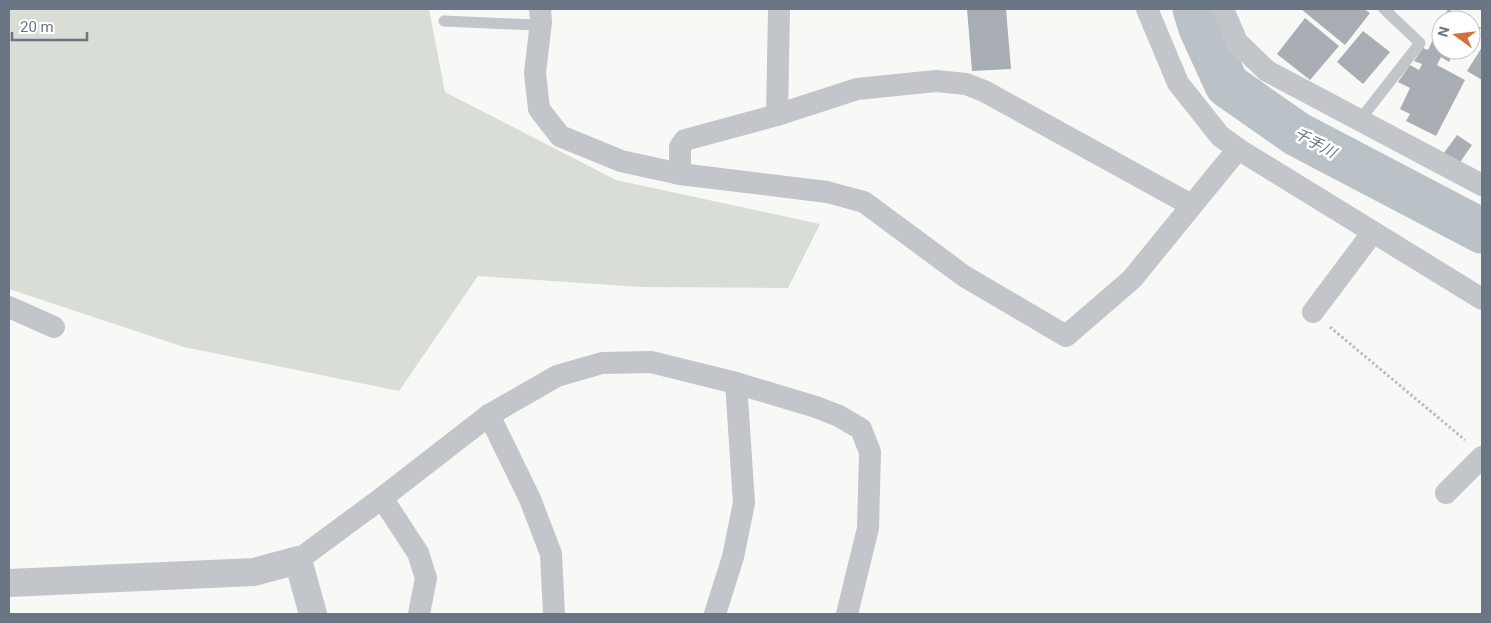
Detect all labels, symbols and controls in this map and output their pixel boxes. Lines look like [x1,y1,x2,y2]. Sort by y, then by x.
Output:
scale bar [12,10,88,42]
north arrow [1431,10,1481,60]
text: 20 m [20,18,54,36]
text: N [1434,25,1452,38]
water label: 千手川 [1291,124,1341,163]

